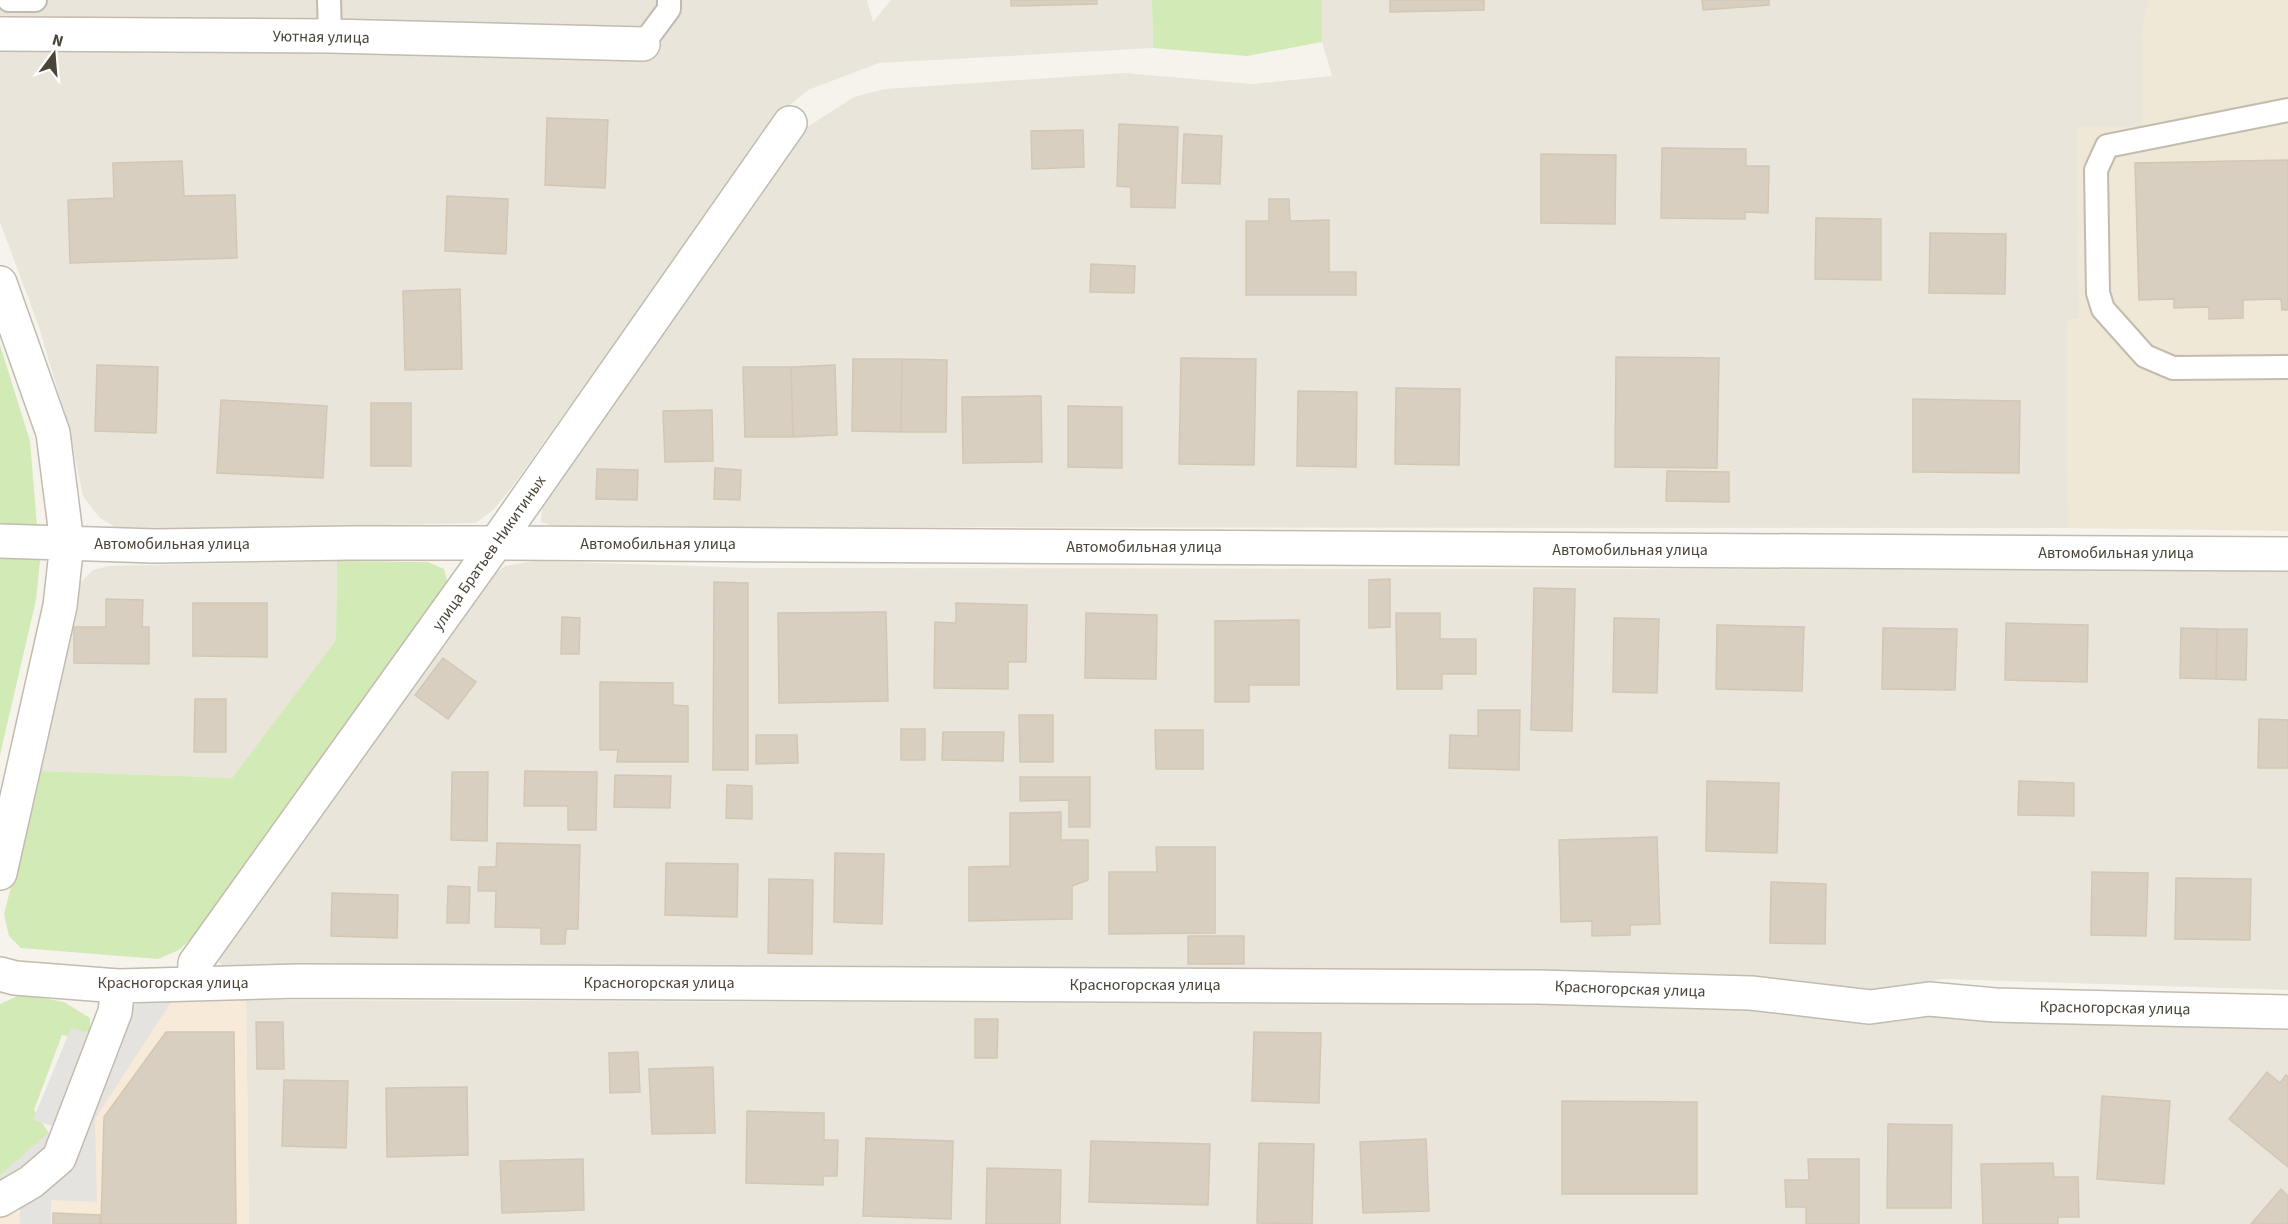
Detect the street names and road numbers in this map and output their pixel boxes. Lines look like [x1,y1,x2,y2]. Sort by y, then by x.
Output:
street label: Уютная улица [272,25,370,49]
street label: улица Братьев Никитиных [427,471,551,635]
street label: Автомобильная улица [94,533,250,555]
street label: Автомобильная улица [580,533,736,555]
street label: Автомобильная улица [1066,536,1222,558]
street label: Автомобильная улица [1552,539,1708,561]
street label: Автомобильная улица [2038,542,2194,564]
street label: Красногорская улица [98,972,248,994]
street label: Красногорская улица [584,972,734,994]
street label: Красногорская улица [1070,974,1220,996]
street label: Красногорская улица [1554,975,1706,1003]
street label: Красногорская улица [2039,996,2191,1020]

